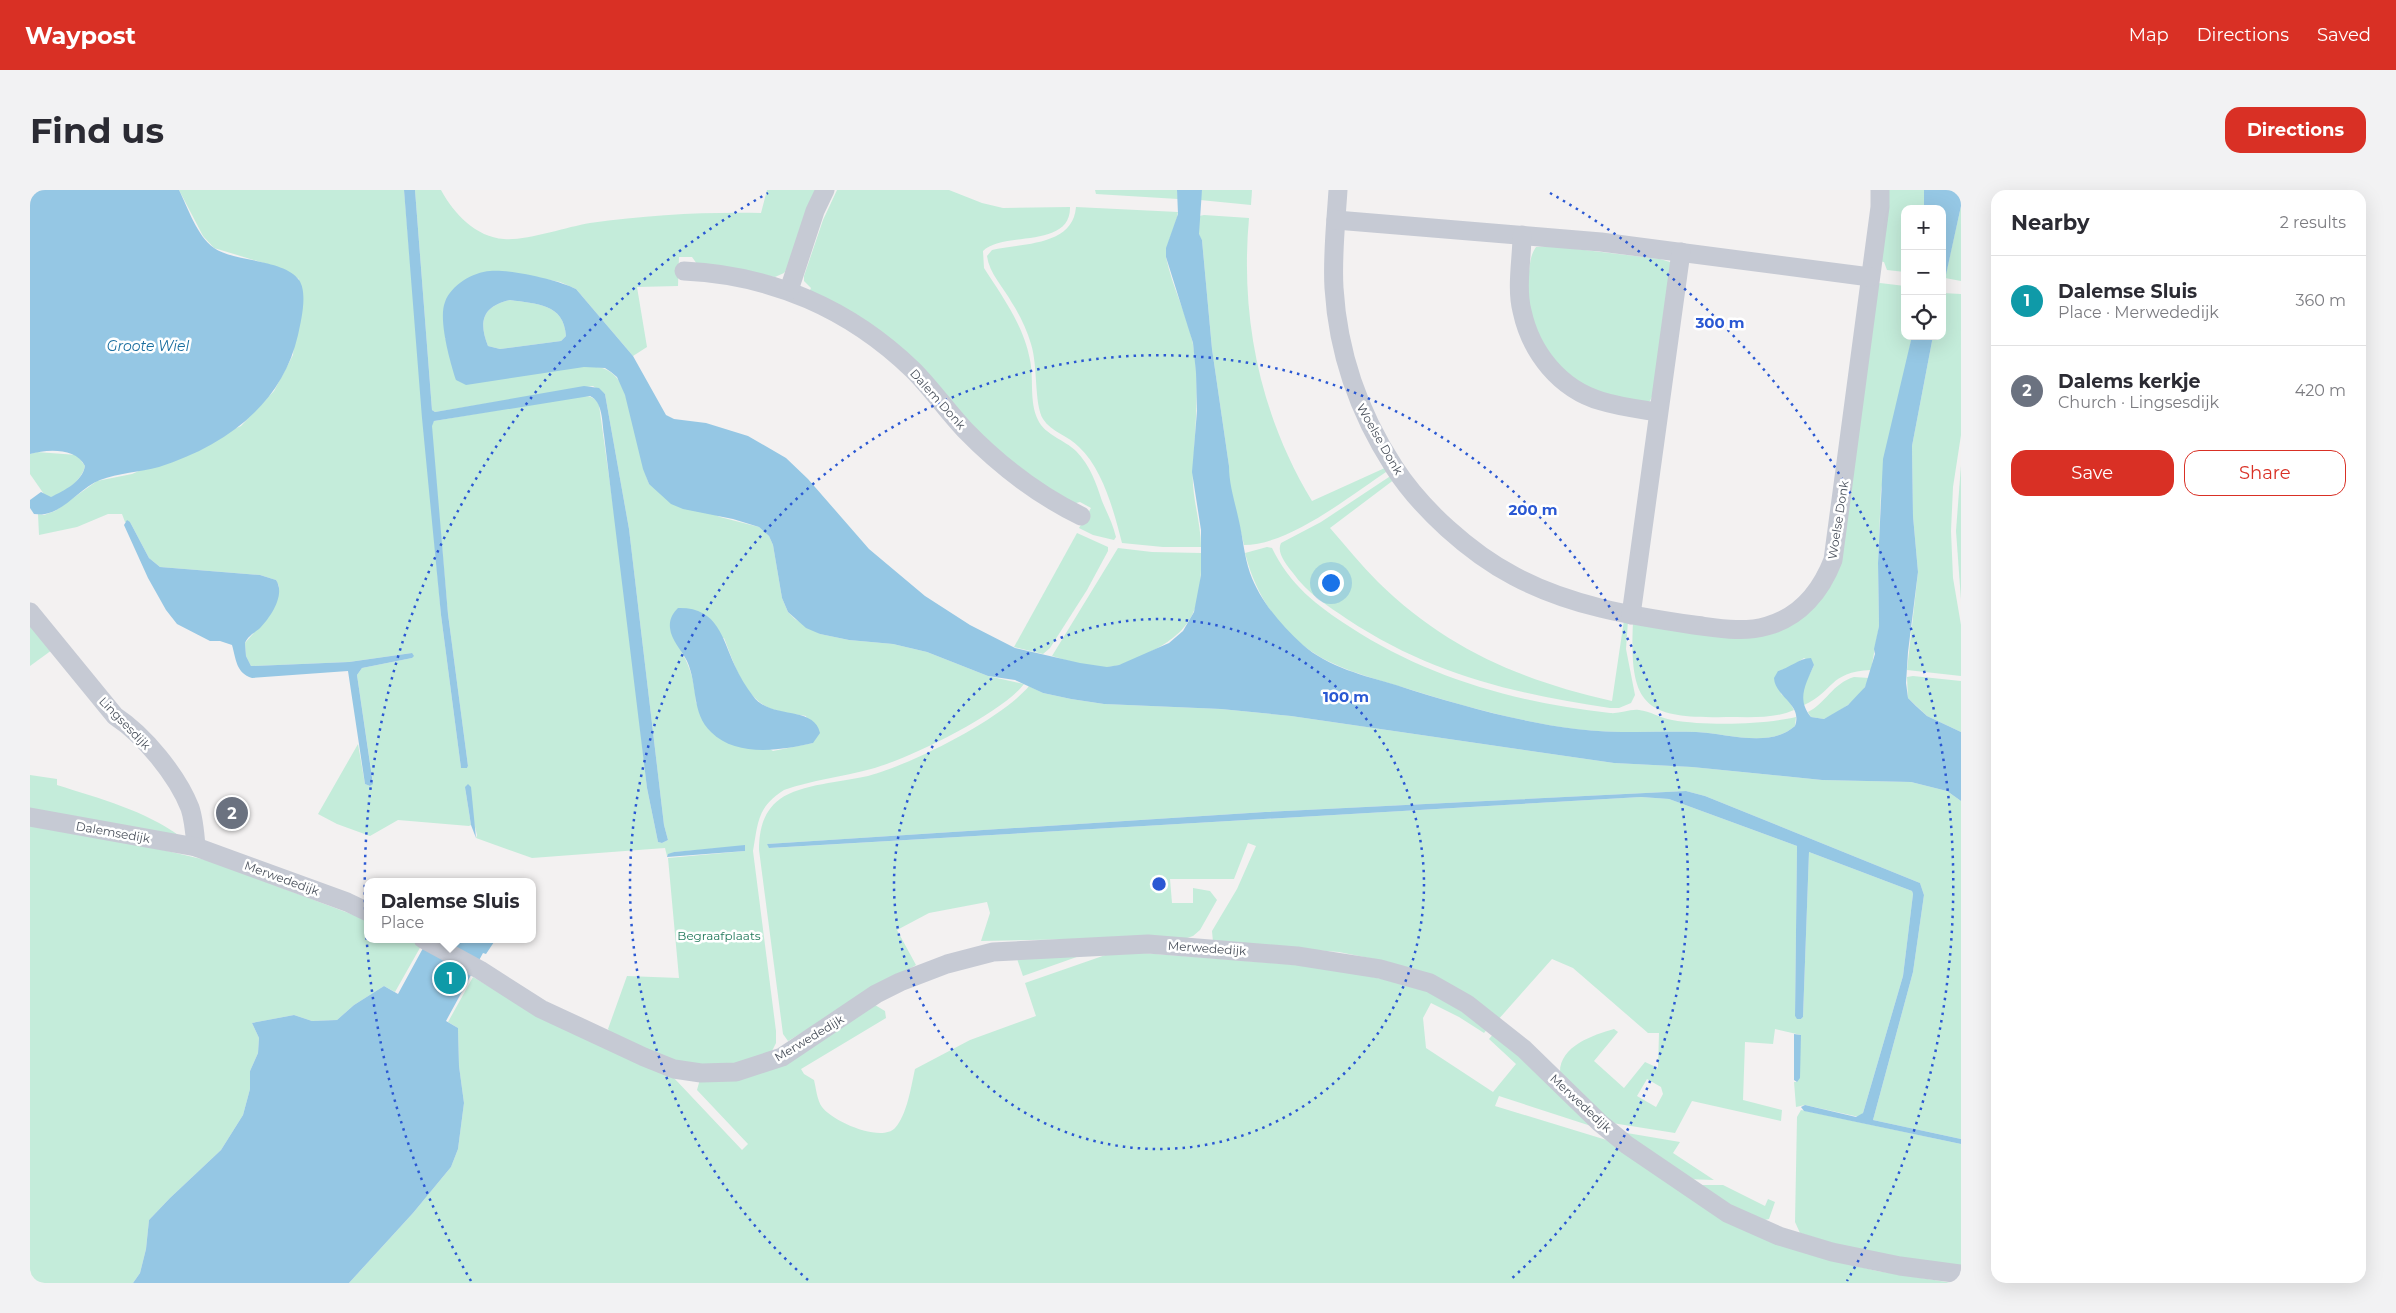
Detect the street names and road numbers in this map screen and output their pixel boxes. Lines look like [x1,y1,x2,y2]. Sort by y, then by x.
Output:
street label: Dalem Donk [907,366,970,433]
street label: Woelse Donk [1354,401,1407,478]
street label: Woelse Donk [1824,479,1852,561]
street label: Lingsesdijk [96,694,154,753]
street label: Dalemsedijk [75,818,152,846]
street label: Merwededijk [243,858,322,899]
street label: Merwededijk [1167,938,1248,958]
street label: Merwededijk [771,1011,847,1065]
street label: Merwededijk [1547,1071,1615,1136]

